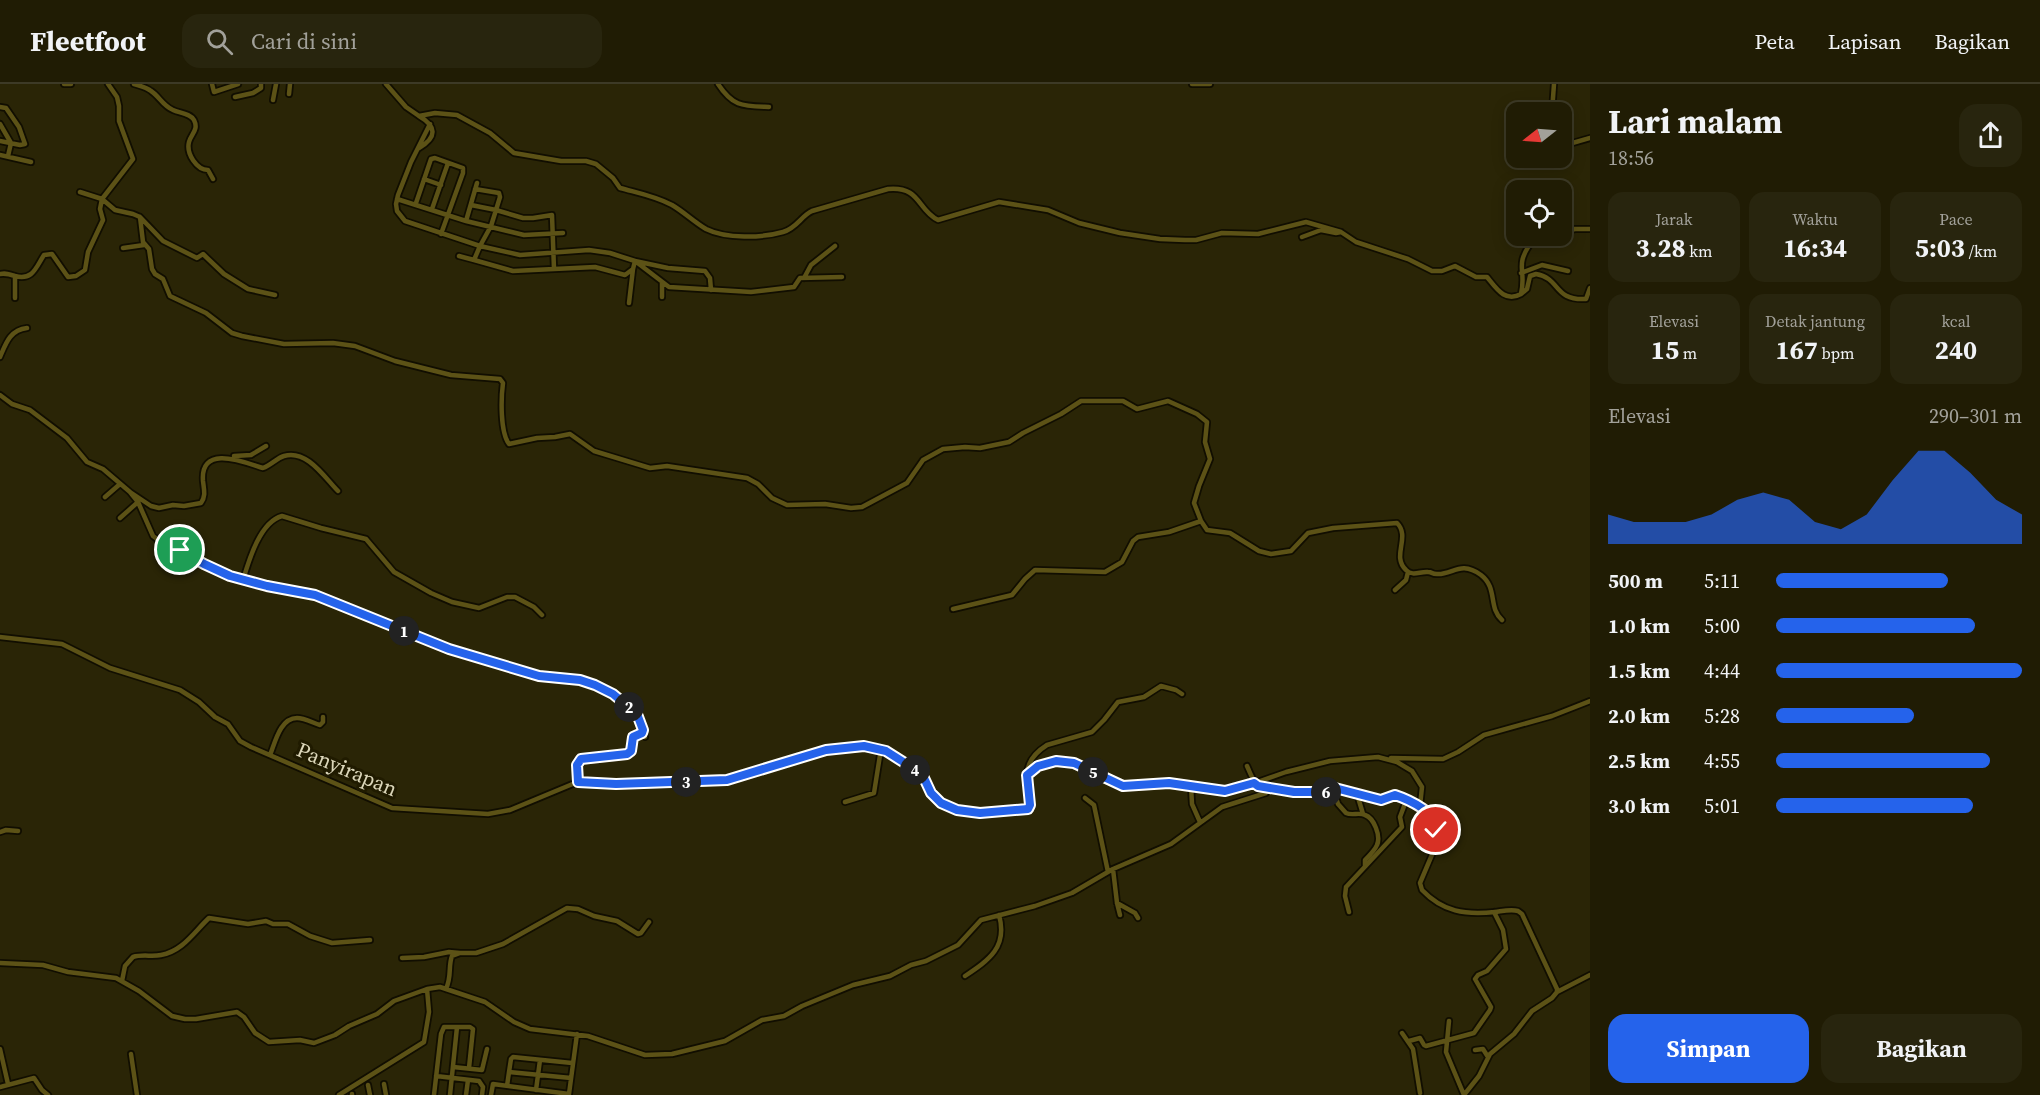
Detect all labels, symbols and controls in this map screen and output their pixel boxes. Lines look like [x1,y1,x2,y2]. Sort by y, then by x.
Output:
search box [182,14,602,68]
text: Fleetfoot [30,22,146,60]
icon: search [203,25,236,58]
text: Cari di sini [251,26,357,56]
text: Peta [1754,27,1795,56]
text: Lapisan [1828,27,1901,56]
text: Bagikan [1934,27,2010,56]
text: Lari malam [1608,99,1782,144]
north arrow [1506,102,1572,168]
map controls [1506,102,1572,246]
button: share [1959,104,2022,167]
text: 18:56 [1608,144,1654,172]
button: locate [1506,180,1572,246]
text: Jarak [1655,208,1693,230]
text: Waktu [1792,208,1838,230]
text: Pace [1939,208,1973,230]
text: 3.28 [1636,230,1686,266]
text: 16:34 [1783,230,1847,266]
text: 5:03 [1915,230,1965,266]
text: km [1686,240,1712,262]
text: /km [1965,240,1997,262]
text: Elevasi [1649,310,1699,332]
text: Detak jantung [1765,310,1865,332]
text: kcal [1941,310,1971,332]
text: 15 [1651,332,1679,368]
text: 167 [1776,332,1818,368]
text: 240 [1935,332,1977,368]
text: m [1679,342,1697,364]
text: bpm [1818,342,1854,364]
text: Elevasi [1608,402,1671,430]
text: 290–301 m [1929,402,2022,430]
pin [154,524,205,575]
icon: arrive [163,533,196,566]
text: 500 m [1608,567,1663,595]
text: 5:11 [1704,567,1740,595]
text: 1.0 km [1608,612,1670,640]
text: 5:00 [1704,612,1740,640]
pin: 1 [389,616,419,646]
text: 1 [400,620,408,642]
text: 1.5 km [1608,657,1670,685]
text: 4:44 [1704,657,1740,685]
pin: 2 [614,692,644,722]
text: 2 [625,696,633,718]
text: 2.0 km [1608,702,1670,730]
text: 5:28 [1704,702,1740,730]
street label: Panyirapan [292,735,402,803]
text: 2.5 km [1608,747,1670,775]
text: 4:55 [1704,747,1740,775]
pin: 4 [900,755,930,785]
pin: 5 [1078,757,1108,787]
text: 4 [911,759,919,781]
text: 5 [1089,761,1097,783]
pin: 3 [671,767,701,797]
text: 3 [682,771,690,793]
pin: 6 [1311,777,1341,807]
text: 6 [1322,781,1330,803]
text: 3.0 km [1608,792,1670,820]
text: 5:01 [1704,792,1740,820]
pin [1410,804,1461,855]
icon: check [1419,813,1452,846]
button: Simpan [1608,1014,1809,1083]
button: Bagikan [1821,1014,2022,1083]

